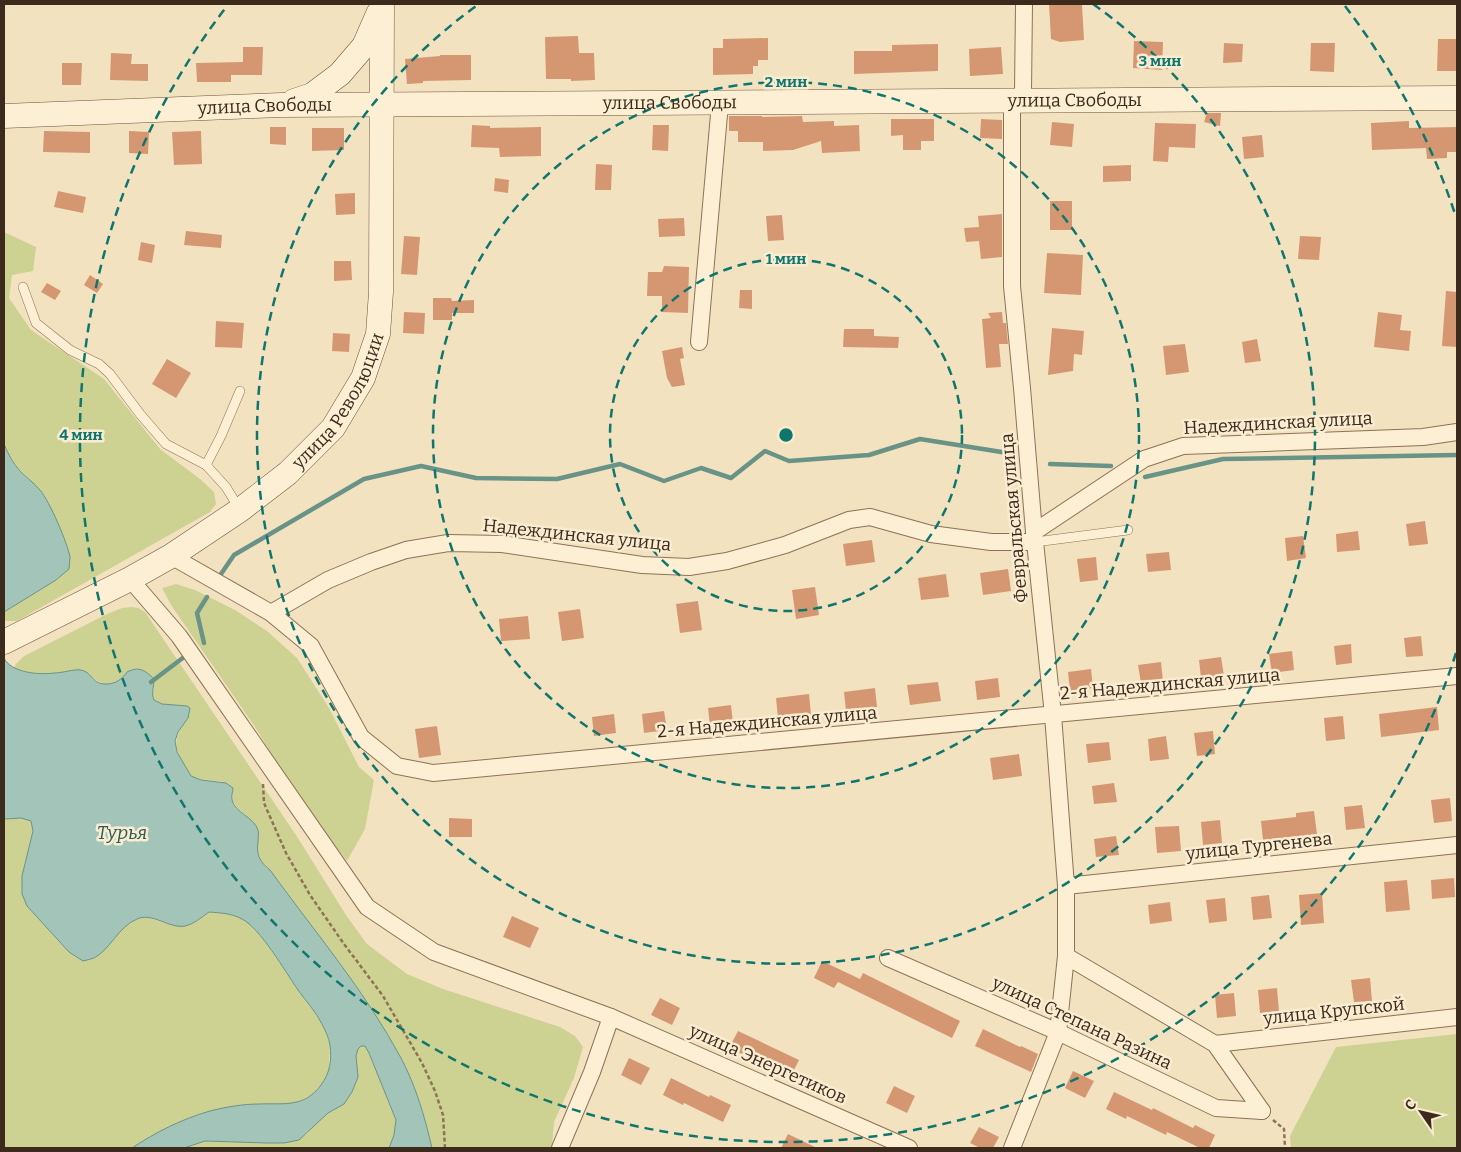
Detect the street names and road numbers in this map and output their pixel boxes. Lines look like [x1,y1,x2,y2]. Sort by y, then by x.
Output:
street label: улица Свободы [1007,89,1142,112]
street label: улица Свободы [602,91,737,114]
street label: улица Свободы [196,94,332,119]
street label: улица Революции [287,330,389,474]
street label: Надеждинская улица [1183,407,1373,439]
street label: Февральская улица [996,432,1032,604]
street label: Надеждинская улица [482,514,672,556]
street label: 2-я Надеждинская улица [1059,663,1281,705]
street label: 2-я Надеждинская улица [656,701,878,743]
street label: улица Тургенева [1184,827,1333,865]
street label: улица Степана Разина [988,971,1175,1074]
street label: улица Крупской [1261,993,1406,1029]
street label: улица Энергетиков [685,1019,850,1109]

